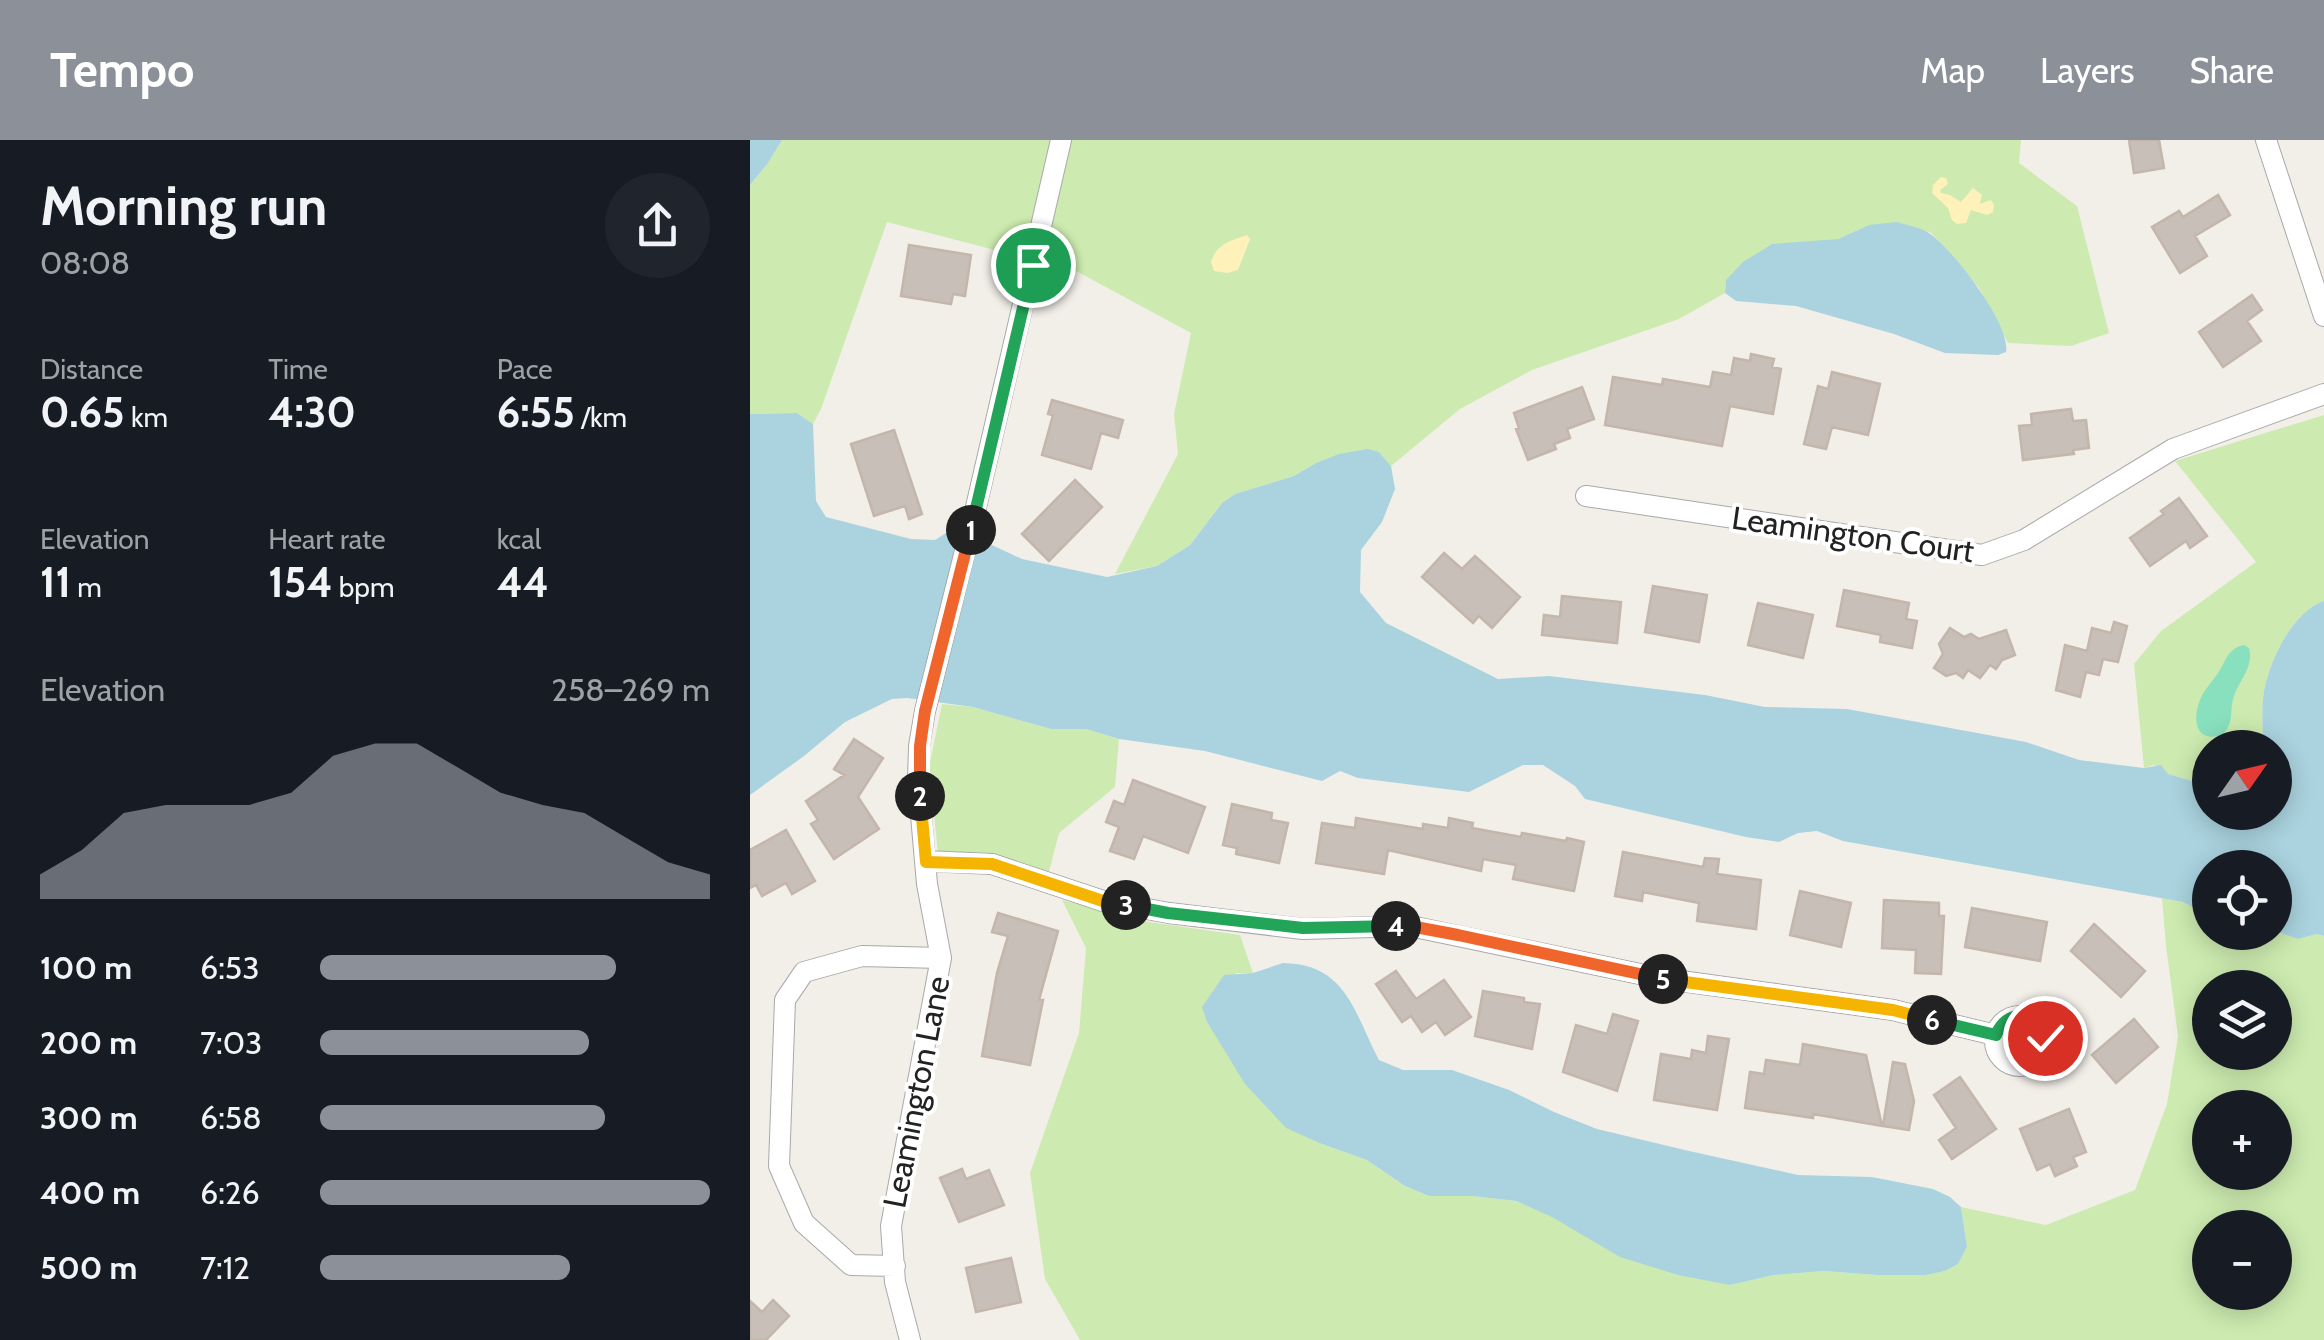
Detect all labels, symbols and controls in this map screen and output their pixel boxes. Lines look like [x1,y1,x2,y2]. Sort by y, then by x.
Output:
text: Tempo [50,41,194,99]
text: Map [1921,49,1985,92]
text: Layers [2040,49,2134,92]
text: Share [2189,49,2274,92]
text: Morning run [40,172,327,239]
button: share [605,173,710,278]
pin [991,223,1076,308]
icon: arrive [1006,238,1061,293]
text: 08:08 [40,243,130,282]
text: Distance [40,352,143,386]
text: Time [268,352,328,386]
text: Pace [497,352,553,386]
text: 0.65 [40,386,125,438]
text: 4:30 [268,386,356,438]
text: 6:55 [497,386,575,438]
text: km [125,400,168,434]
text: /km [575,400,627,434]
street label: Leamington Court [1729,498,1977,570]
pin: 1 [946,505,996,555]
text: 1 [966,513,976,547]
text: Elevation [40,522,149,556]
text: Heart rate [268,522,386,556]
text: kcal [497,522,541,556]
text: 11 [40,556,71,608]
text: 154 [268,556,332,608]
text: 44 [497,556,549,608]
text: m [71,570,102,604]
text: bpm [332,570,394,604]
text: Elevation [40,670,165,709]
text: 258–269 m [551,670,710,709]
north arrow [2192,730,2292,830]
map controls [2192,730,2292,1310]
pin: 2 [895,771,945,821]
text: 2 [913,779,927,813]
button: locate [2192,850,2292,950]
pin: 3 [1101,880,1151,930]
text: 3 [1118,888,1134,922]
pin: 4 [1371,901,1421,951]
text: 4 [1387,909,1405,943]
text: 100 m [40,948,132,987]
text: 6:53 [200,948,259,987]
pin: 5 [1638,954,1688,1004]
text: 5 [1655,962,1671,996]
button: layers [2192,970,2292,1070]
street label: Leamington Lane [874,973,958,1211]
pin: 6 [1907,995,1957,1045]
pin [2003,996,2088,1081]
text: 6 [1924,1003,1940,1037]
icon: check [2018,1011,2073,1066]
text: 200 m [40,1023,137,1062]
text: 7:03 [200,1023,262,1062]
button: + [2192,1090,2292,1190]
text: 300 m [40,1098,137,1137]
text: 6:58 [200,1098,262,1137]
text: 400 m [40,1173,140,1212]
text: 6:26 [200,1173,260,1212]
button: − [2192,1210,2292,1310]
text: 500 m [40,1248,137,1287]
text: 7:12 [200,1248,250,1287]

